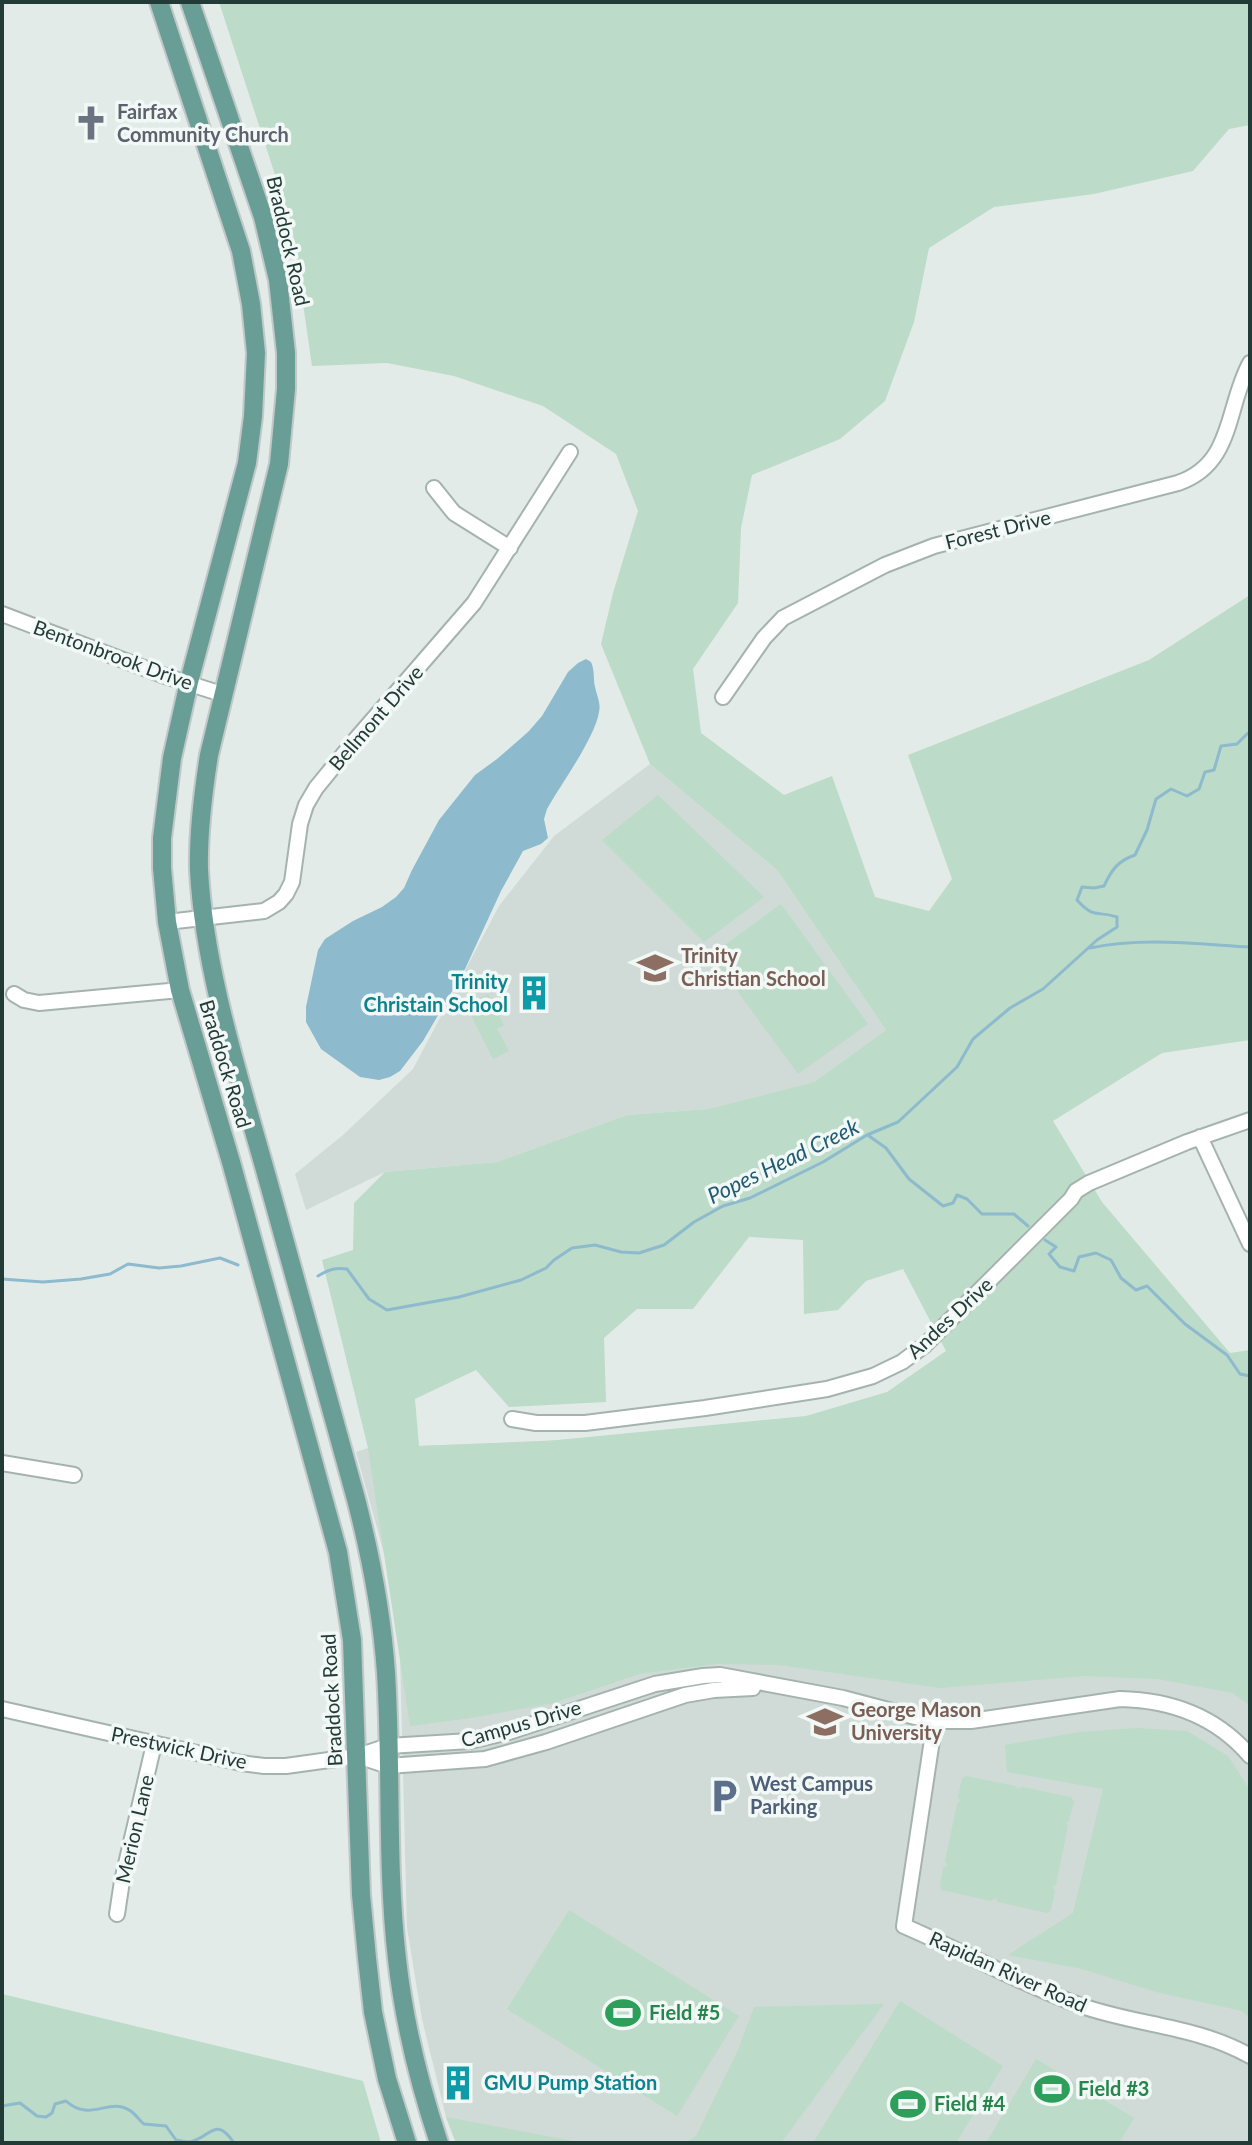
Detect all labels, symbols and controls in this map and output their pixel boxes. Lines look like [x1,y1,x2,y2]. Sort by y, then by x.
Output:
place label: Fairfax Community Church [117,99,289,146]
church icon: Fairfax Community Church [72,104,110,142]
street label: Braddock Road [262,173,316,308]
street label: Forest Drive [943,504,1053,554]
street label: Bentonbrook Drive [30,614,196,694]
street label: Bellmont Drive [323,660,427,775]
place label: Trinity Christian School [681,943,826,990]
school or university icon: Trinity Christian School [636,949,674,987]
place label: Trinity Christain School [364,969,508,1016]
building icon: Trinity Christain School [515,974,553,1012]
street label: Braddock Road [195,997,257,1131]
water label: Popes Head Creek [703,1112,864,1209]
street label: Andes Drive [902,1272,997,1363]
street label: Braddock Road [316,1633,346,1767]
street label: Campus Drive [458,1694,583,1752]
place label: George Mason University [851,1697,981,1744]
school or university icon: George Mason University [806,1703,844,1741]
street label: Prestwick Drive [109,1721,249,1773]
place label: West Campus Parking [750,1771,873,1818]
street label: Merion Lane [110,1772,158,1885]
parking icon: West Campus Parking [705,1777,743,1815]
street label: Rapidan River Road [926,1926,1091,2017]
sports icon: Field #5 [604,1994,642,2032]
place label: Field #5 [649,2000,720,2024]
building icon: GMU Pump Station [439,2064,477,2102]
place label: GMU Pump Station [484,2070,657,2094]
sports icon: Field #3 [1033,2070,1071,2108]
place label: Field #3 [1078,2076,1149,2100]
sports icon: Field #4 [889,2085,927,2123]
place label: Field #4 [934,2091,1006,2115]

